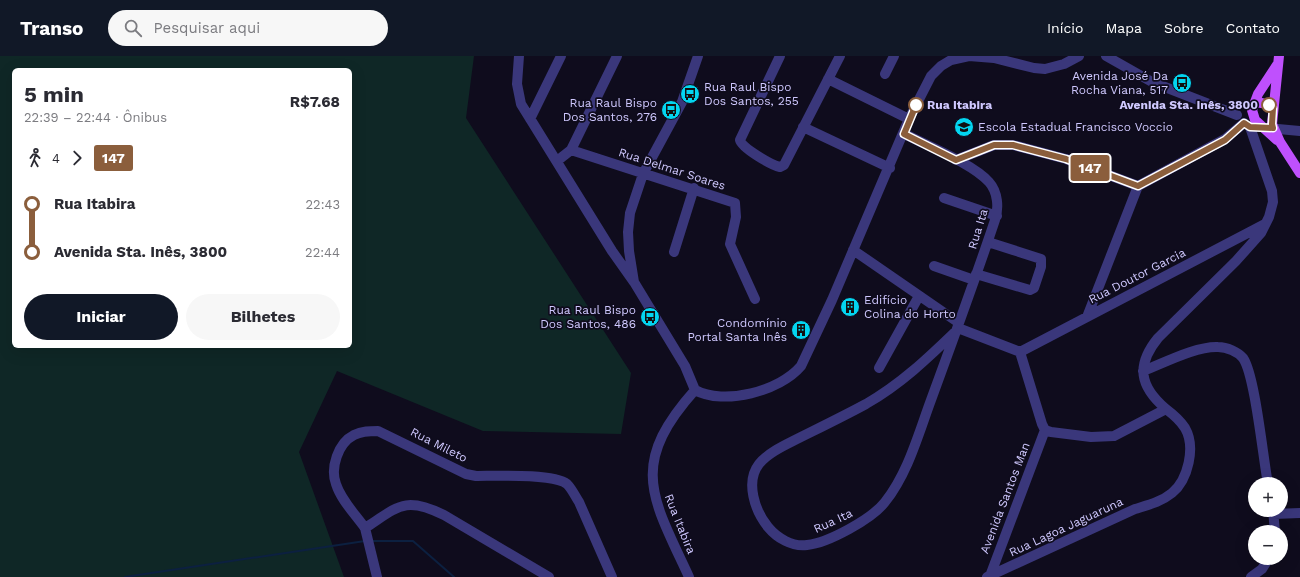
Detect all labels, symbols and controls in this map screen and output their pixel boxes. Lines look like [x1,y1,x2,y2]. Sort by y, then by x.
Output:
search box [108,10,388,46]
text: Transo [20,17,84,40]
icon: search [122,17,144,39]
text: Pesquisar aqui [154,19,260,37]
text: Início [1047,20,1083,36]
text: Mapa [1105,20,1142,36]
text: Sobre [1164,20,1204,36]
text: Contato [1226,20,1280,36]
place label: Avenida José Da Rocha Viana, 517 [1071,69,1168,97]
bus stop icon: Avenida José Da Rocha Viana, 517 [1171,72,1193,94]
place label: Rua Raul Bispo Dos Santos, 255 [704,80,799,108]
text: 5 min [24,82,84,107]
bus stop icon: Rua Raul Bispo Dos Santos, 255 [679,83,701,105]
text: R$7.68 [290,93,340,111]
place label: Rua Raul Bispo Dos Santos, 276 [563,96,657,124]
marker: Rua Itabira [908,97,924,113]
marker: Avenida Sta. Inês, 3800 [1261,97,1277,113]
place label: Rua Itabira [927,98,992,112]
place label: Avenida Sta. Inês, 3800 [1119,98,1258,112]
bus stop icon: Rua Raul Bispo Dos Santos, 276 [660,99,682,121]
text: 22:39 – 22:44 · Ônibus [24,110,167,125]
school or university icon: Escola Estadual Francisco Voccio [953,116,975,138]
place label: Escola Estadual Francisco Voccio [978,120,1173,134]
street label: Rua Delmar Soares [617,145,727,193]
icon: walk [24,147,46,169]
icon: forward [66,147,88,169]
text: 147 [102,150,125,166]
text: 4 [52,151,60,166]
line badge: 147 [1067,155,1113,181]
text: 147 [1079,160,1101,176]
text: Rua Itabira [54,195,135,213]
text: 22:43 [305,197,340,212]
street label: Rua Ita [965,207,991,251]
text: Avenida Sta. Inês, 3800 [54,243,227,261]
text: 22:44 [305,245,340,260]
street label: Rua Doutor Garcia [1086,245,1188,307]
place label: Edifício Colina do Horto [864,293,956,321]
button: Iniciar [24,294,178,340]
button: Bilhetes [186,294,340,340]
building icon: Edifício Colina do Horto [839,296,861,318]
place label: Rua Raul Bispo Dos Santos, 486 [540,303,636,331]
bus stop icon: Rua Raul Bispo Dos Santos, 486 [639,306,661,328]
place label: Condomínio Portal Santa Inês [687,316,787,344]
building icon: Condomínio Portal Santa Inês [790,319,812,341]
street label: Rua Mileto [408,425,470,465]
street label: Avenida Santos Man [977,440,1033,556]
map controls [1248,477,1288,565]
button: + [1248,477,1288,517]
street label: Rua Itabira [662,492,698,556]
street label: Rua Lagoa Jaguaruna [1007,494,1125,560]
street label: Rua Ita [811,506,855,536]
button: − [1248,525,1288,565]

